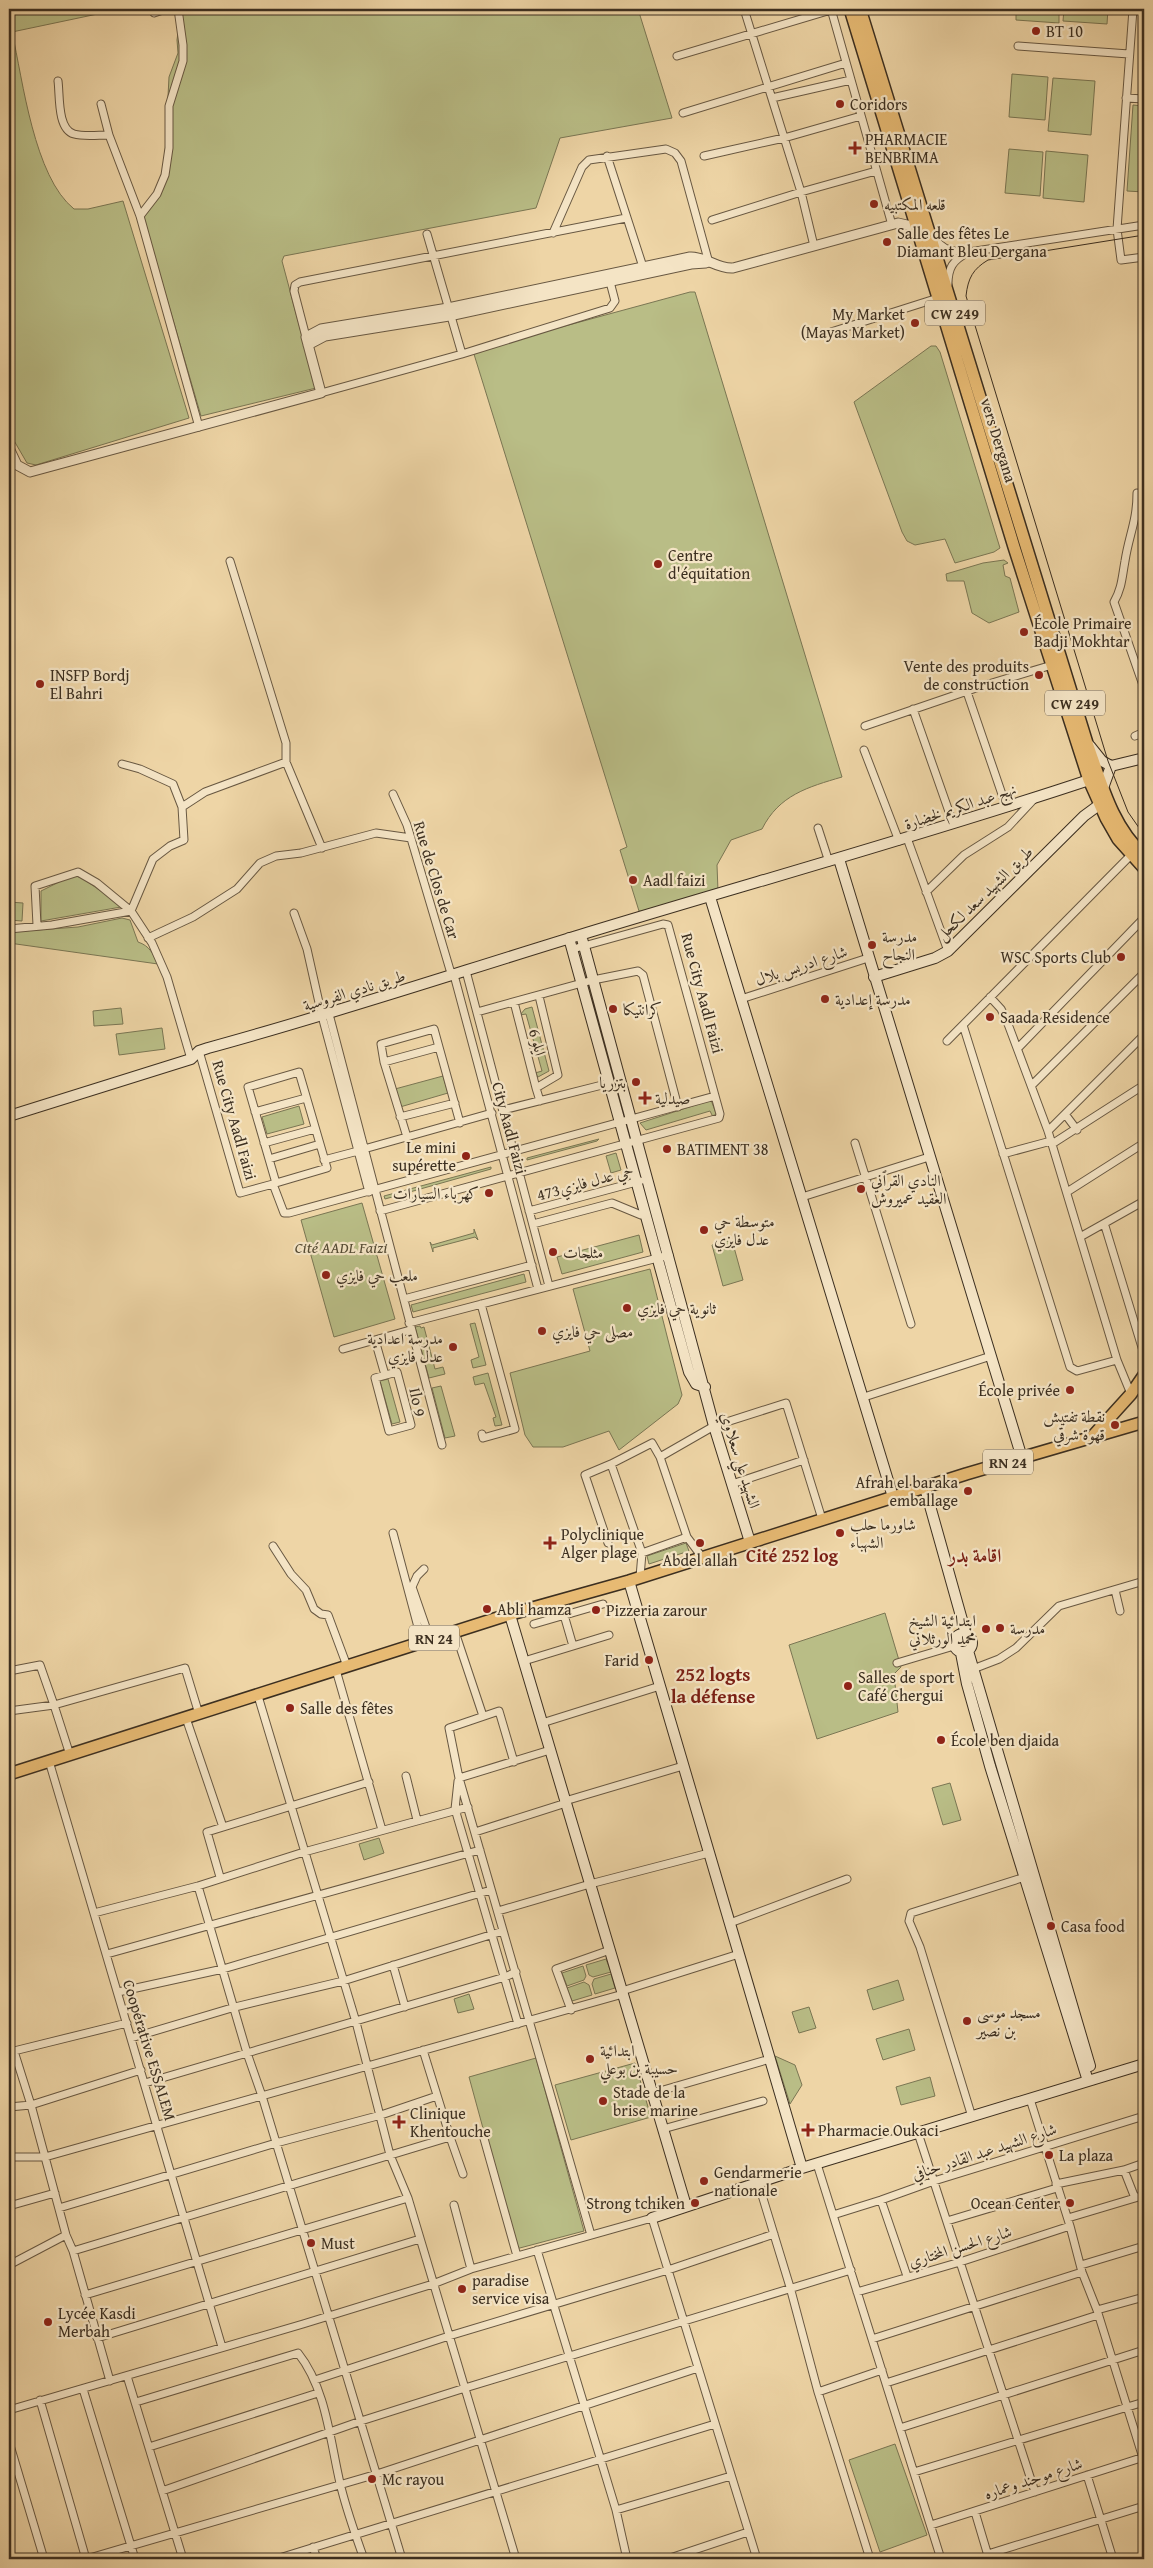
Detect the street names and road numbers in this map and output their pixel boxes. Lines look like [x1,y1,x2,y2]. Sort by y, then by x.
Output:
road number: CW 249 [925,300,985,326]
street label: vers Dergana [975,395,1023,486]
road number: CW 249 [1045,690,1105,716]
street label: نهج عبد الكريم لخضارة [901,777,1020,838]
street label: Rue de Clos de Car [408,818,466,942]
street label: طريق الشهيد سعد لكحل [930,840,1038,946]
street label: Rue City Aadl Faizi [675,930,731,1056]
street label: شارع ادريس بلال [752,939,851,993]
street label: طريق نادي الفروسية [300,963,408,1018]
street label: ايلو 6 [523,1026,553,1058]
street label: Rue City Aadl Faizi [206,1057,264,1183]
street label: City Aadl Faizi [486,1079,534,1177]
street label: 473حي عدل فايزي [534,1158,636,1207]
street label: Ilo 9 [403,1386,433,1419]
street label: الشهيد علي سعلاوي [711,1409,767,1512]
road number: RN 24 [983,1450,1033,1474]
road number: RN 24 [409,1626,459,1650]
street label: Coopérative ESSALEM [117,1977,183,2123]
street label: شارع الشهيد عبد القادر حنافي [908,2116,1060,2188]
street label: شارع الحسن المختاري [905,2219,1015,2275]
street label: شارع موحند وعماره [981,2451,1086,2507]

